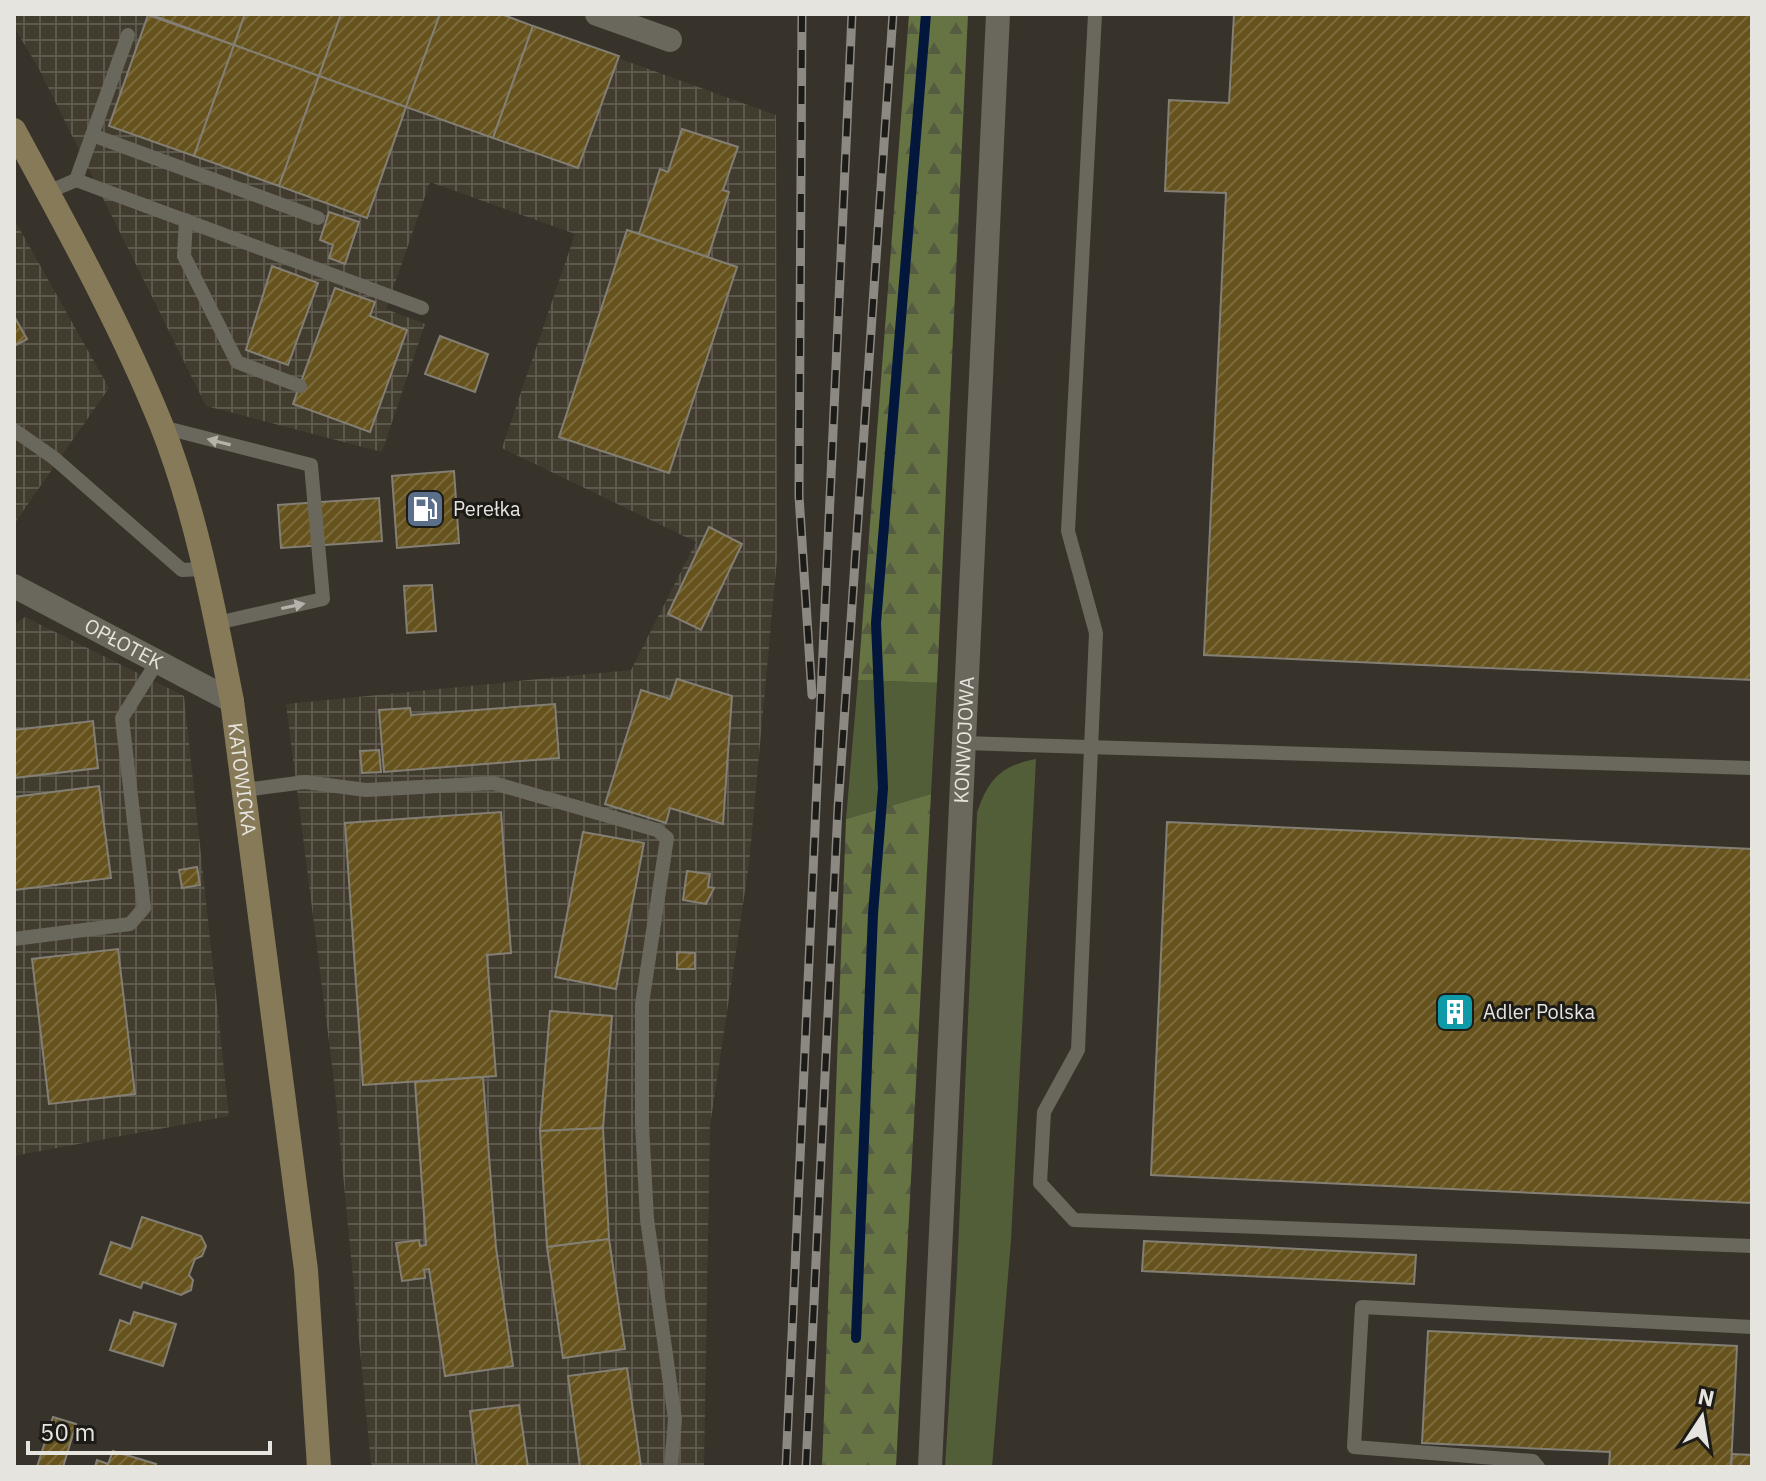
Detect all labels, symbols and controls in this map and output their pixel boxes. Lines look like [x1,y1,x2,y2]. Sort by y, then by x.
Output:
one-way arrow [207,435,232,447]
fuel station icon: Perełka [404,488,446,530]
place label: Perełka [453,495,521,522]
one-way arrow [281,599,306,612]
street label: OPŁOTEK [80,612,168,675]
street label: KONWOJOWA [947,675,980,804]
street label: KATOWICKA [222,721,263,837]
building icon: Adler Polska [1434,991,1476,1033]
place label: Adler Polska [1483,998,1595,1025]
north arrow [1662,1377,1742,1457]
text: N [1695,1381,1717,1413]
scale bar [28,1405,270,1455]
text: 50 m [40,1416,95,1448]

